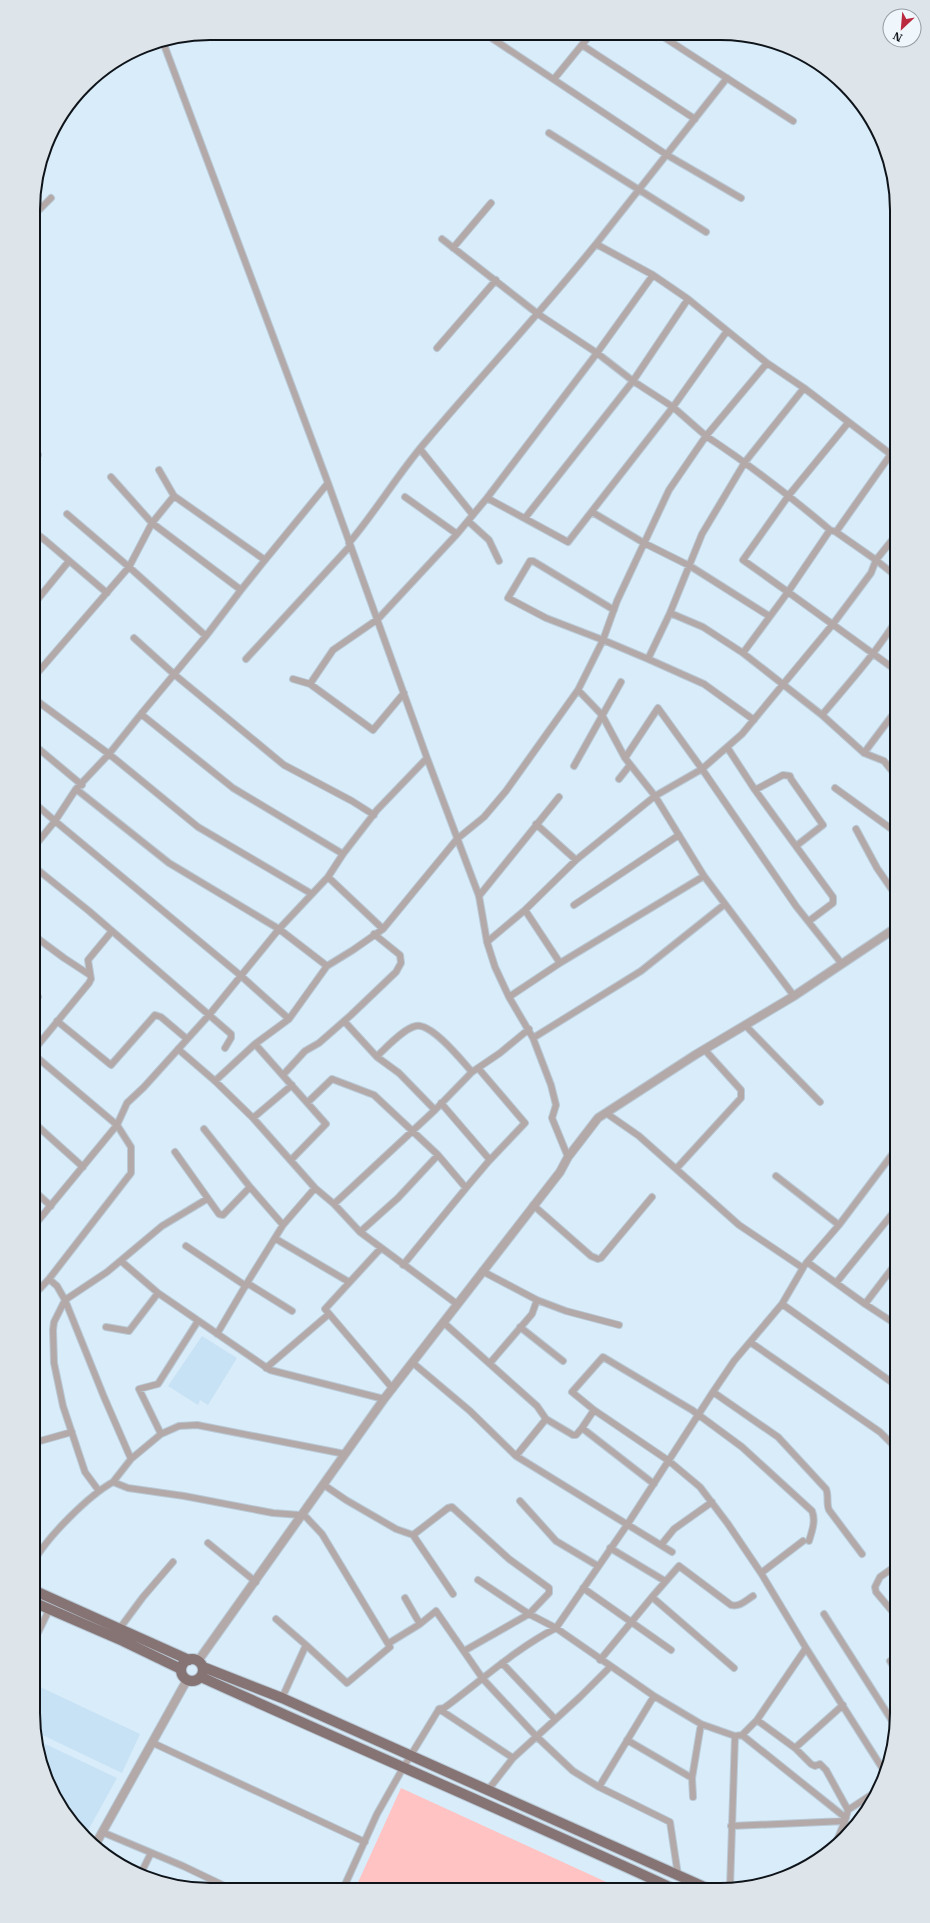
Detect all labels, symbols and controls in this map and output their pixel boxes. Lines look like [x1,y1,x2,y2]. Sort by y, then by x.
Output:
north arrow [882,8,922,48]
text: N [890,29,905,45]

